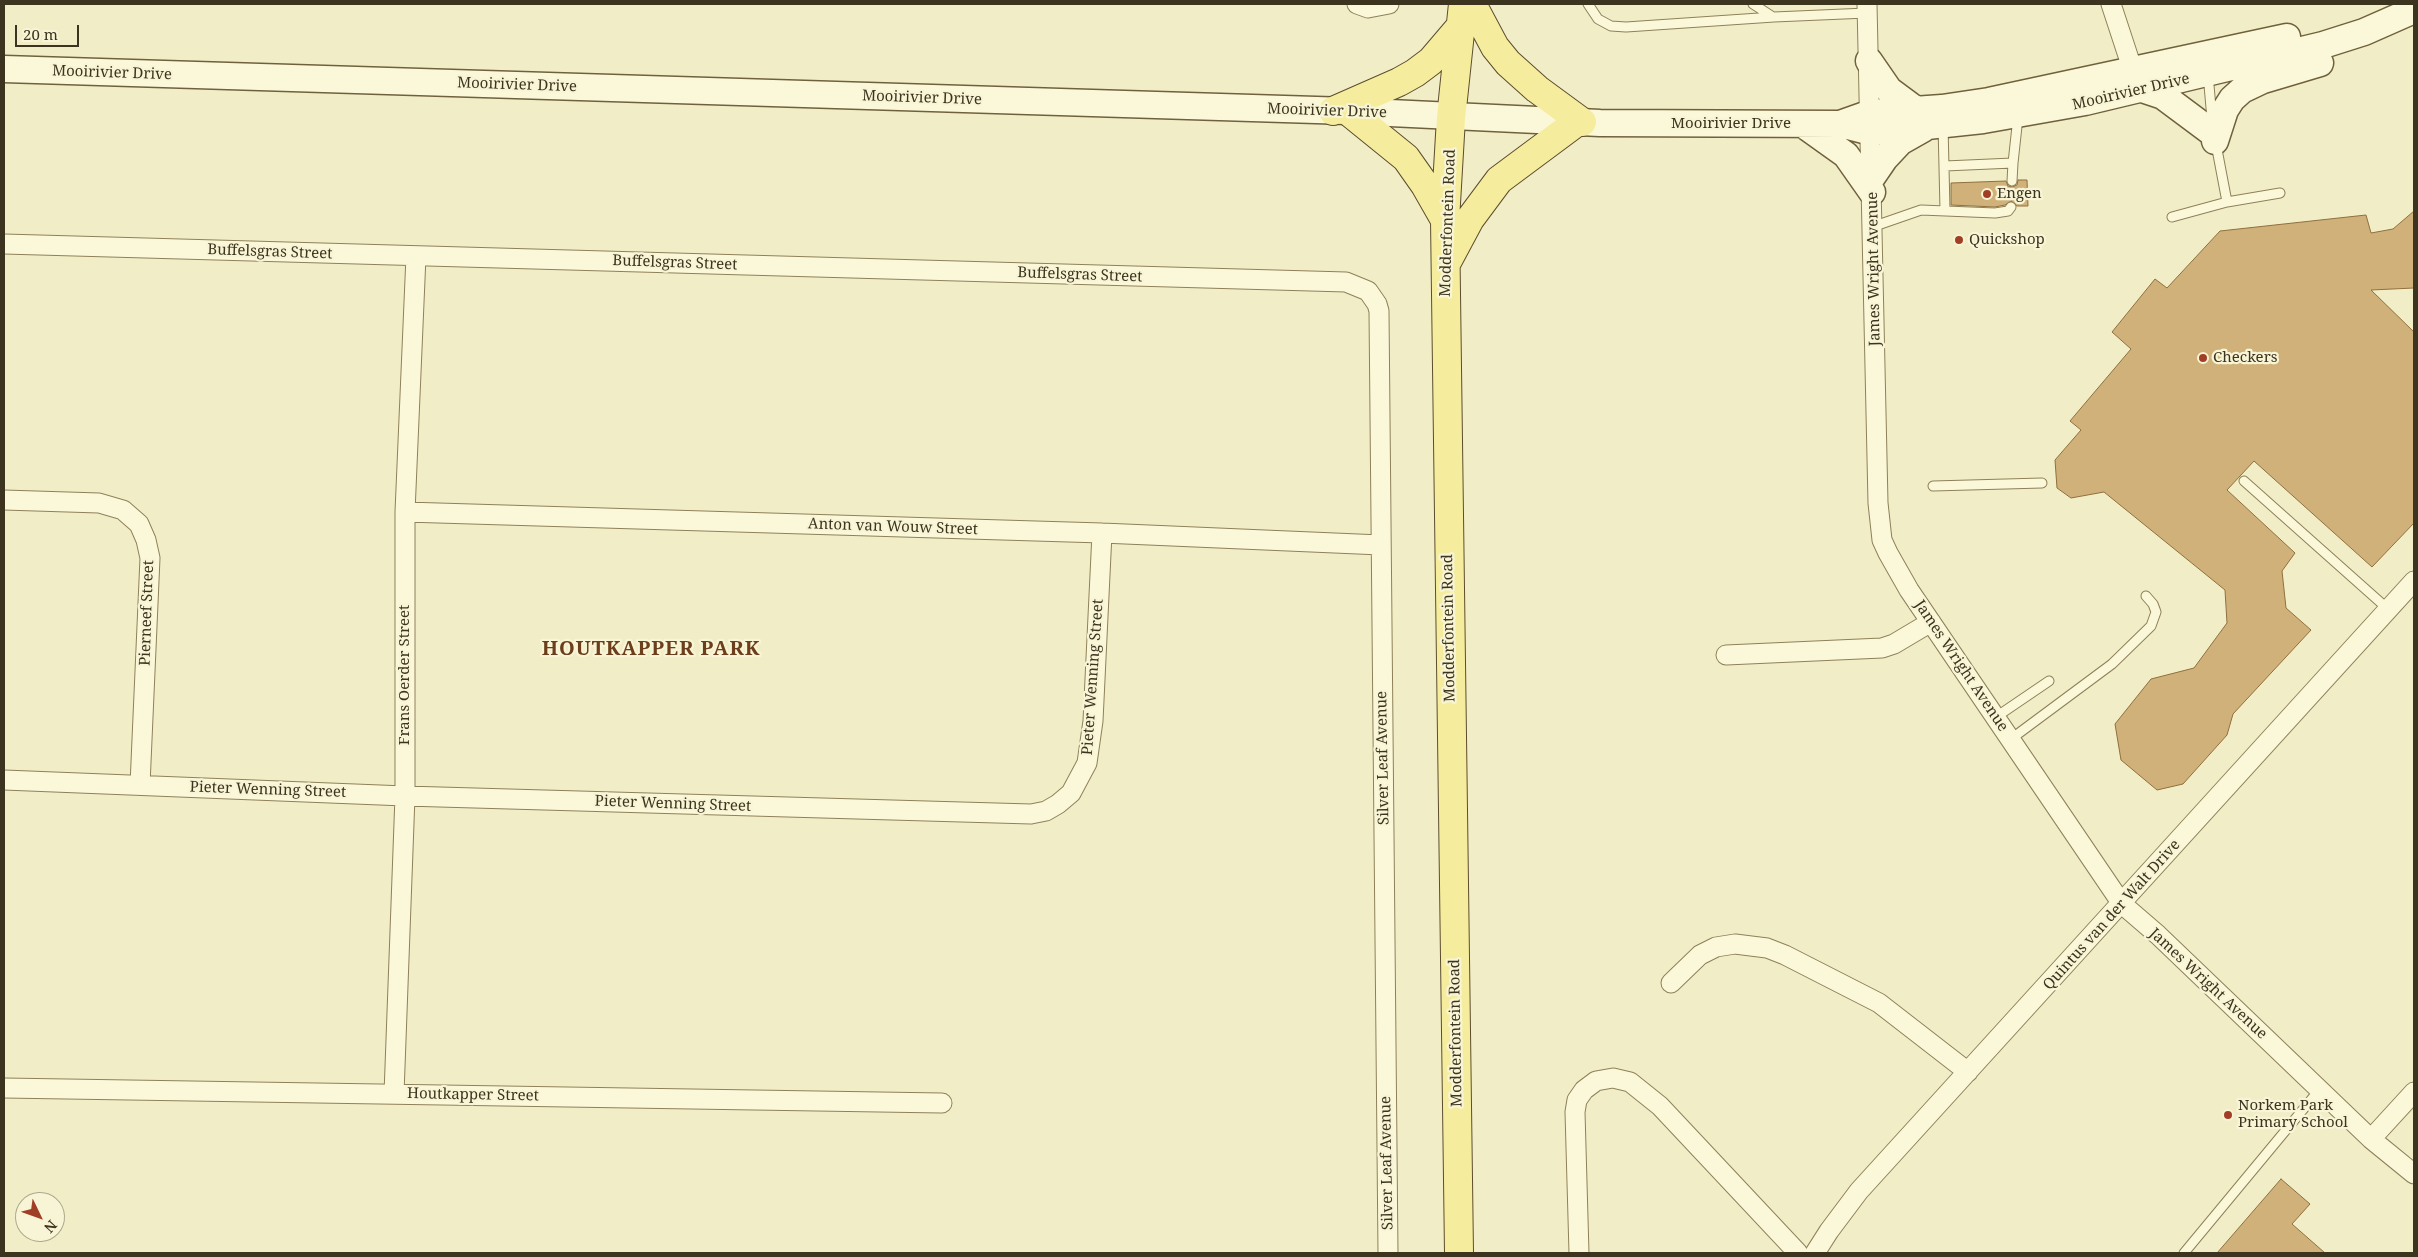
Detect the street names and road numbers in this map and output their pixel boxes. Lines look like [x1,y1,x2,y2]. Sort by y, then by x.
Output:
street label: Mooirivier Drive [52,62,172,84]
street label: Mooirivier Drive [2071,70,2191,114]
street label: Mooirivier Drive [457,74,577,96]
street label: Mooirivier Drive [862,87,982,109]
street label: Mooirivier Drive [1267,100,1387,122]
street label: Mooirivier Drive [1671,115,1791,133]
street label: Modderfontein Road [1436,149,1460,297]
street label: James Wright Avenue [1864,192,1884,346]
street label: Buffelsgras Street [207,241,333,263]
street label: Buffelsgras Street [612,252,738,274]
street label: Buffelsgras Street [1017,264,1143,286]
street label: Anton van Wouw Street [808,515,978,539]
street label: Modderfontein Road [1439,554,1459,702]
street label: Pierneef Street [136,560,158,666]
street label: James Wright Avenue [1910,597,2012,735]
street label: Pieter Wenning Street [1079,598,1107,756]
street label: Frans Oerder Street [396,605,414,745]
street label: Silver Leaf Avenue [1373,691,1393,825]
street label: Pieter Wenning Street [189,778,347,802]
street label: Pieter Wenning Street [594,792,752,816]
street label: Quintus van der Walt Drive [2040,836,2184,994]
street label: James Wright Avenue [2145,925,2271,1043]
street label: Modderfontein Road [1446,959,1466,1107]
street label: Houtkapper Street [407,1085,539,1105]
street label: Silver Leaf Avenue [1377,1096,1397,1230]

